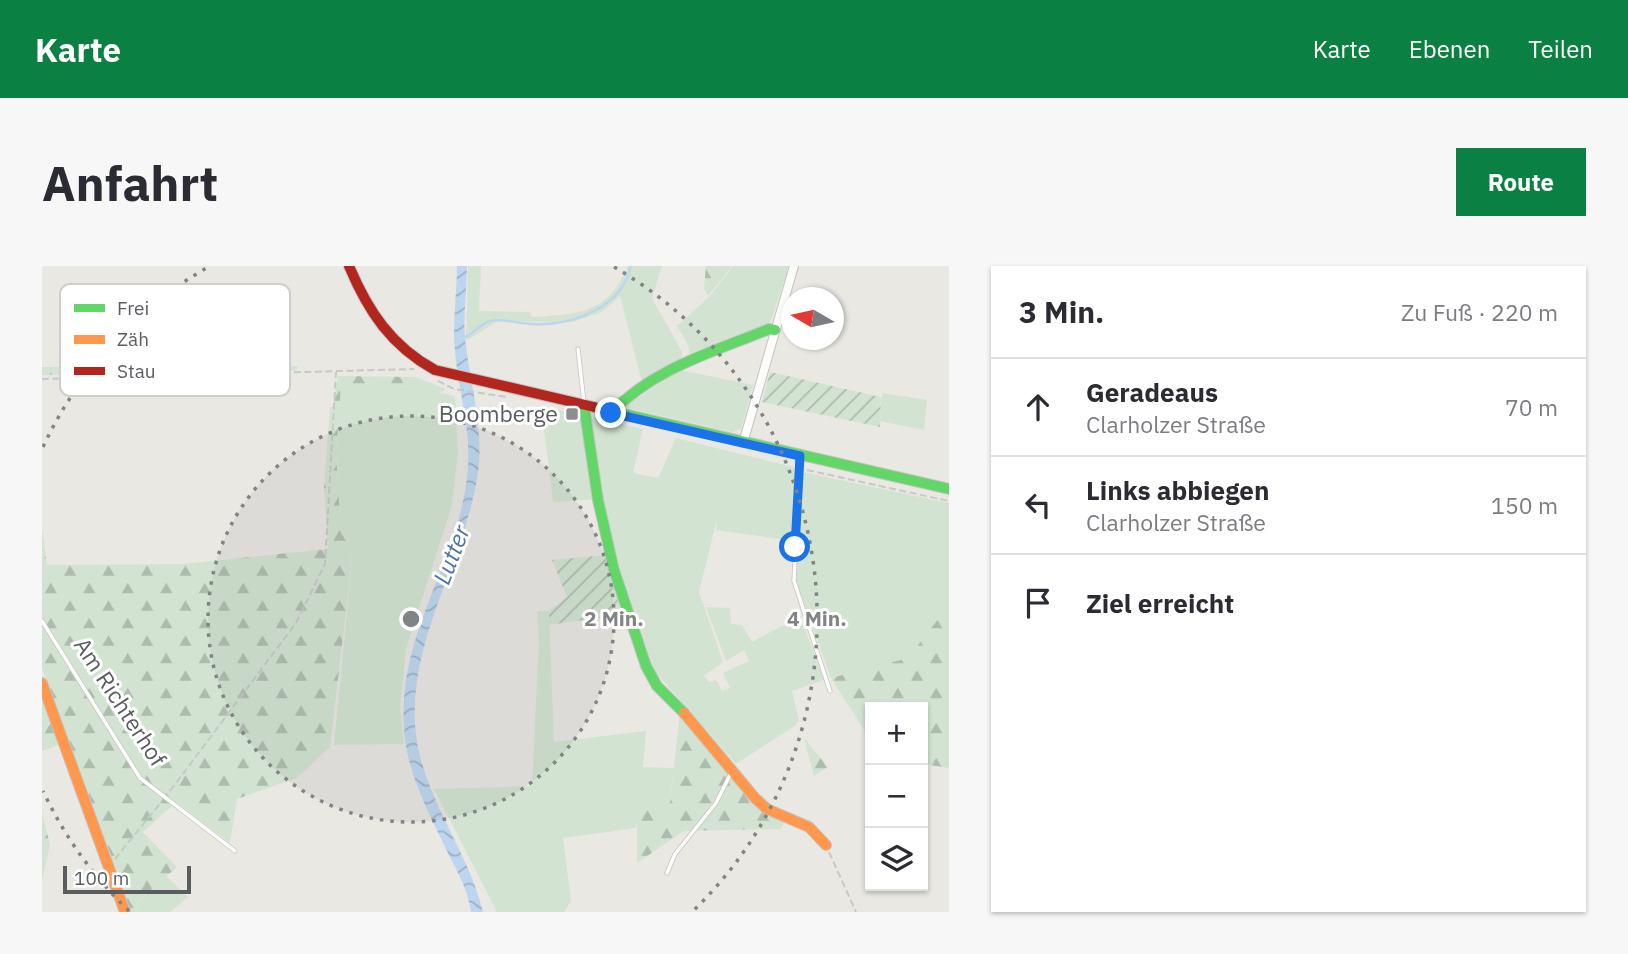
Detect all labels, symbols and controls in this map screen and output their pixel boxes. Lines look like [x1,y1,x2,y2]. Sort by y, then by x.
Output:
text: Karte [35,28,121,71]
text: Karte [1313,33,1371,65]
text: Ebenen [1409,33,1490,65]
text: Teilen [1528,33,1593,65]
button: Route [1456,148,1586,216]
text: Anfahrt [42,151,218,214]
legend [60,284,290,396]
north arrow [781,287,844,350]
text: 3 Min. [1019,292,1104,331]
text: Frei [117,296,149,320]
text: Zu Fuß · 220 m [1401,297,1558,327]
text: Zäh [117,327,149,351]
text: Stau [117,359,156,383]
text: Geradeaus [1086,375,1218,409]
icon: ahead [1019,388,1057,426]
text: 70 m [1505,392,1558,422]
route end [595,397,626,428]
place label: Boomberge [439,398,558,428]
marker: Boomberge [564,406,580,422]
text: Clarholzer Straße [1086,409,1266,439]
text: Links abbiegen [1086,473,1269,507]
icon: left [1019,486,1057,524]
text: 150 m [1491,490,1558,520]
text: Clarholzer Straße [1086,507,1266,537]
water label: Lutter [425,519,477,589]
route start [779,531,810,562]
icon: arrive [1019,584,1057,622]
text: Ziel erreicht [1086,586,1234,620]
text: 2 Min. [584,604,644,632]
text: 4 Min. [787,604,847,632]
centre of rings [399,607,423,631]
street label: Am Richterhof [68,631,174,772]
map controls [865,702,928,891]
button: + [865,702,928,765]
button: − [865,765,928,828]
button: layers [865,828,928,891]
scale bar [63,863,191,895]
text: 100 m [74,866,129,890]

